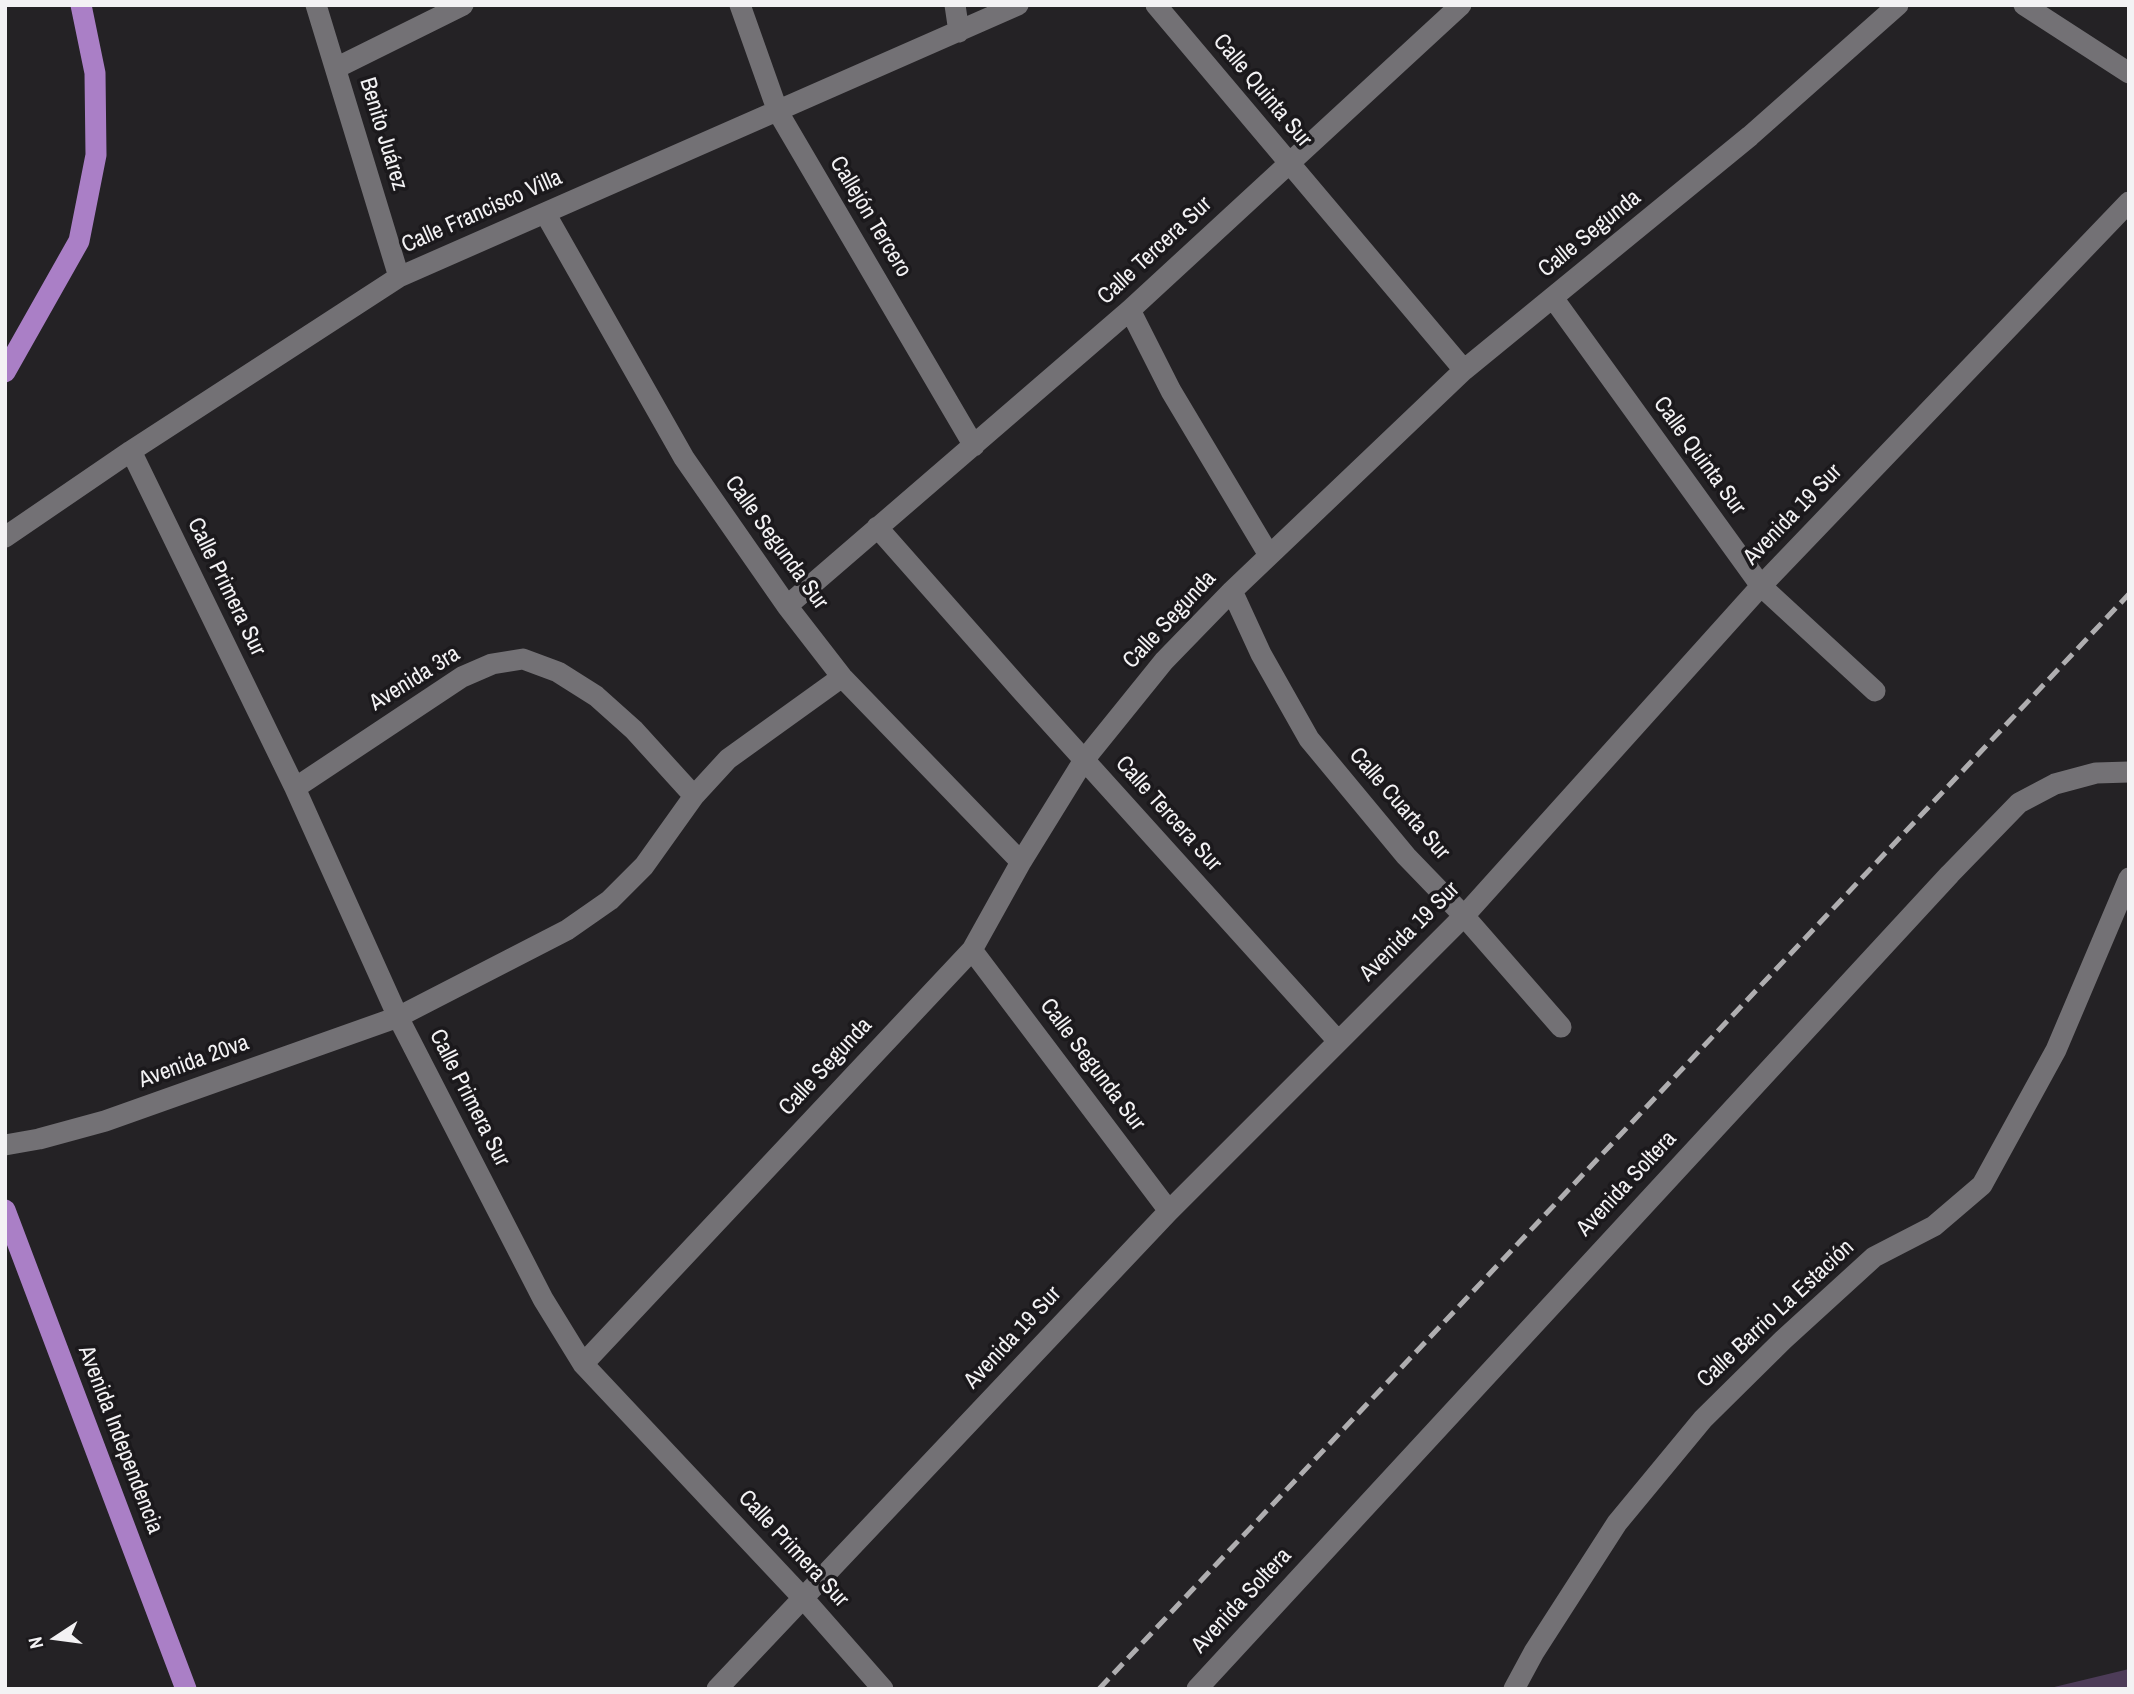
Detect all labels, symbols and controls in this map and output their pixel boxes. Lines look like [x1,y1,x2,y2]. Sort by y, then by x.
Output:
street label: Calle Quinta Sur [1207,29,1317,153]
street label: Benito Juárez [353,74,413,194]
street label: Callejón Tercero [823,151,917,283]
street label: Calle Francisco Villa [398,164,566,260]
street label: Calle Segunda [1533,184,1647,284]
street label: Calle Tercera Sur [1092,191,1218,311]
street label: Calle Quinta Sur [1647,391,1751,521]
street label: Avenida 19 Sur [1738,459,1848,571]
street label: Calle Segunda Sur [718,471,834,615]
street label: Calle Primera Sur [181,514,271,660]
street label: Calle Segunda [1118,565,1222,675]
street label: Avenida 3ra [365,640,465,718]
street label: Calle Cuarta Sur [1343,742,1455,866]
street label: Calle Tercera Sur [1109,751,1227,877]
street label: Avenida 19 Sur [1354,876,1466,988]
street label: Calle Segunda Sur [1033,993,1151,1137]
street label: Calle Segunda [774,1012,878,1122]
street label: Calle Primera Sur [423,1025,515,1171]
street label: Avenida 20va [135,1029,253,1095]
street label: Avenida Soltera [1571,1126,1683,1242]
street label: Calle Barrio La Estación [1692,1234,1860,1394]
street label: Avenida 19 Sur [959,1281,1067,1395]
street label: Avenida Independencia [71,1342,169,1538]
street label: Calle Primera Sur [732,1485,854,1613]
street label: Avenida Soltera [1186,1543,1298,1659]
north arrow [21,1603,91,1673]
text: N [22,1634,49,1651]

